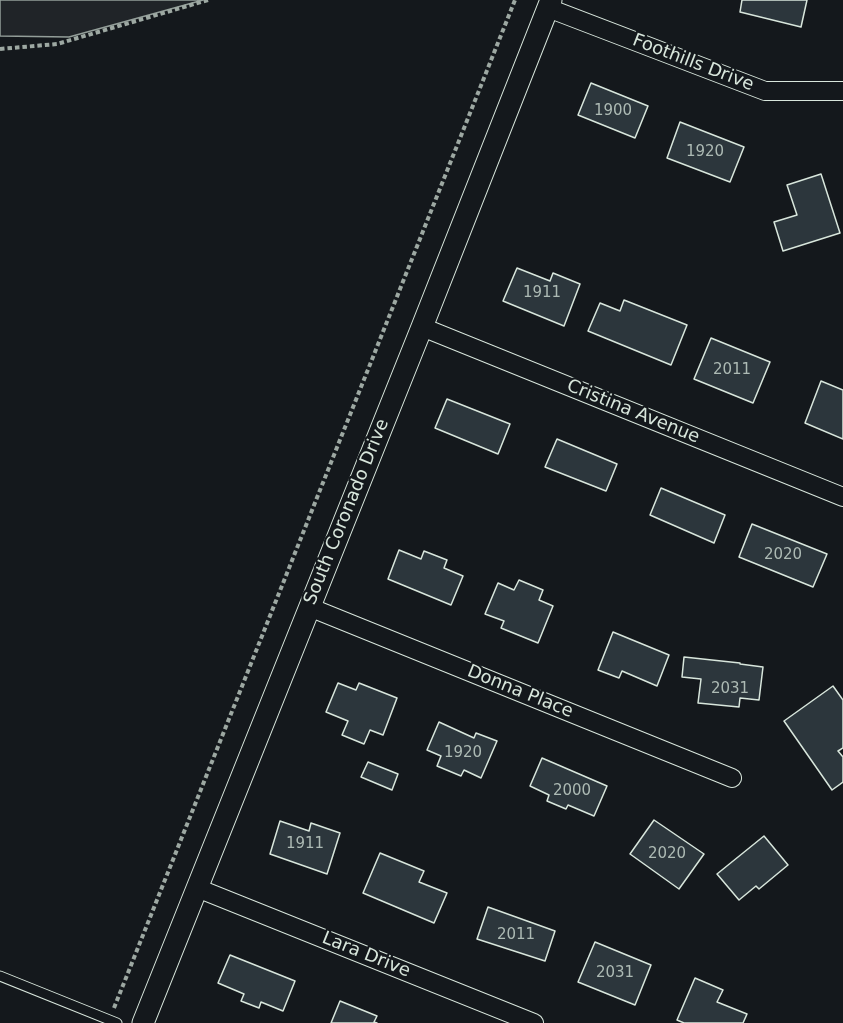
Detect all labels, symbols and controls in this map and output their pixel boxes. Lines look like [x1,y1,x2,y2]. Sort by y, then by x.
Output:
street label: Foothills Drive [629,30,757,96]
house number: 1900 [594,102,632,120]
house number: 1920 [686,143,724,161]
house number: 1911 [523,284,561,302]
house number: 2011 [713,361,751,379]
street label: Cristina Avenue [563,375,703,449]
street label: South Coronado Drive [300,416,394,608]
house number: 2020 [764,546,802,564]
street label: Donna Place [464,661,576,723]
house number: 2031 [711,680,749,698]
house number: 1920 [444,744,482,762]
house number: 2000 [553,782,591,800]
house number: 1911 [286,835,324,853]
house number: 2020 [648,845,686,863]
house number: 2011 [497,926,535,944]
street label: Lara Drive [319,928,413,982]
house number: 2031 [596,964,634,982]

